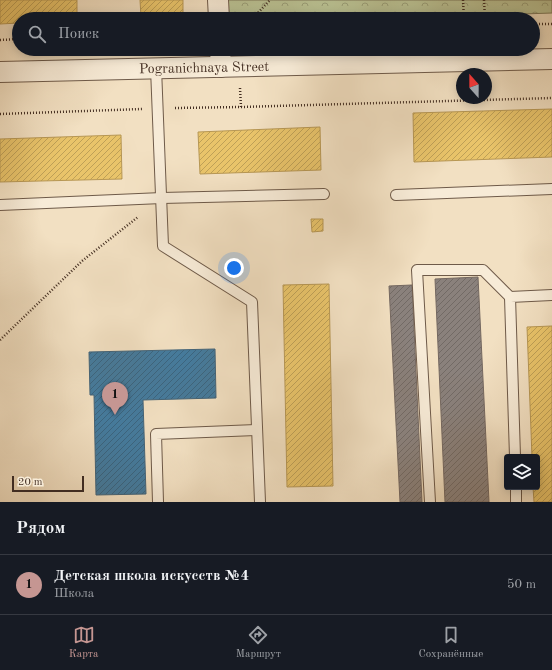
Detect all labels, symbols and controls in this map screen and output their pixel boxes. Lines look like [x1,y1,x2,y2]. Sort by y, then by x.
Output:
search box [12,12,540,56]
icon: search [26,23,48,45]
text: Поиск [58,27,99,42]
street label: Pogranichnaya Street [139,60,269,76]
north arrow [456,68,492,104]
your location [224,258,244,278]
pin: 1 [102,382,128,415]
map controls [504,454,540,490]
button: layers [504,454,540,490]
scale bar [12,474,84,493]
text: 20 m [18,477,43,488]
text: Рядом [16,520,65,537]
text: Детская школа искусств №4 [54,569,249,584]
text: 1 [25,578,33,591]
text: 50 m [507,578,536,591]
text: Школа [54,587,94,600]
tab: Карта [69,624,98,662]
tab: Маршрут [236,624,281,662]
tab: Сохранённые [418,624,483,662]

